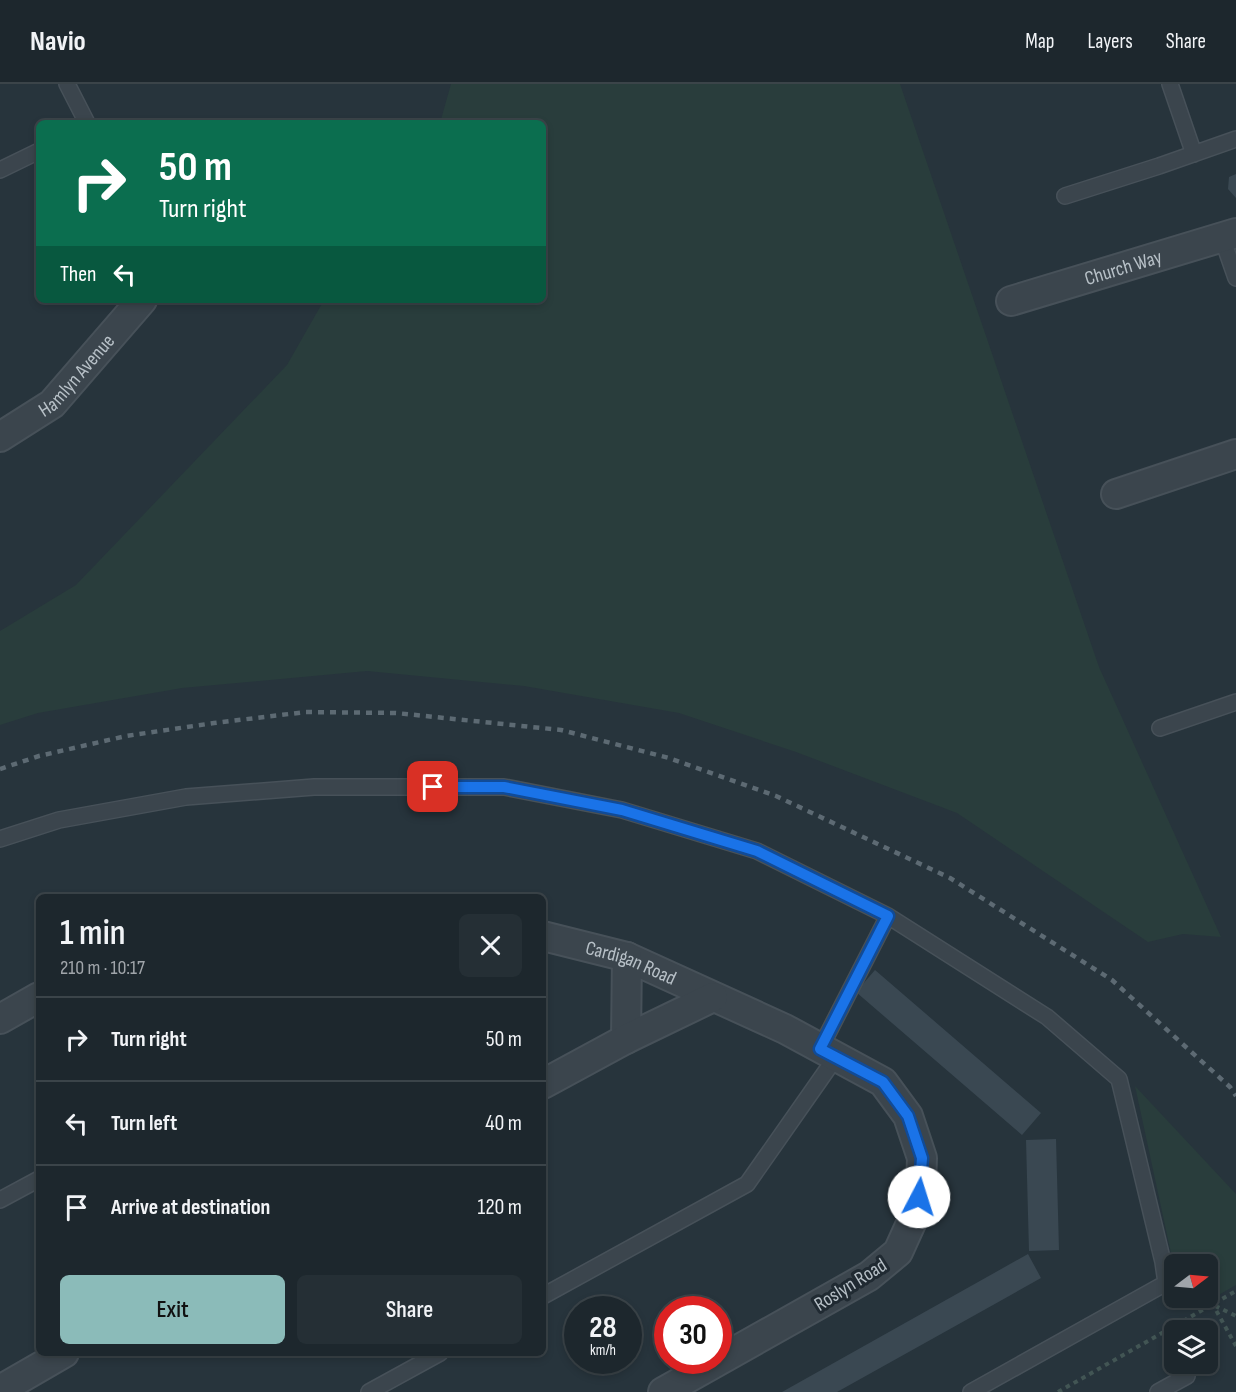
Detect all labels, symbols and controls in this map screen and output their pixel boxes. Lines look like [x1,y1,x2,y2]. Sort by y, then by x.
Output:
text: Navio [30,25,86,58]
text: Map [1025,29,1054,54]
text: Layers [1087,29,1133,54]
text: Share [1166,29,1206,54]
text: 50 m [159,142,232,193]
icon: right [60,144,138,222]
text: Turn right [159,193,246,225]
street label: Church Way [1082,245,1165,291]
icon: left [108,258,141,291]
text: Then [60,261,96,288]
street label: Hamlyn Avenue [34,330,120,422]
pin [407,761,458,812]
icon: arrive [416,770,449,803]
text: 1 min [60,912,125,955]
button: close [459,914,522,977]
street label: Cardigan Road [583,936,680,991]
text: 210 m · 10:17 [60,956,145,980]
icon: right [60,1023,93,1056]
text: Turn right [111,1026,187,1053]
text: 50 m [486,1026,522,1053]
icon: left [60,1107,93,1140]
text: Turn left [111,1110,177,1137]
text: 40 m [485,1110,522,1137]
position arrow [887,1165,951,1229]
icon: arrive [60,1191,93,1224]
text: Arrive at destination [111,1194,270,1221]
text: 120 m [478,1194,522,1221]
street label: Roslyn Road [810,1253,891,1316]
north arrow [1164,1254,1218,1308]
map controls [1164,1254,1218,1374]
button: Exit [60,1275,285,1344]
button: Share [297,1275,522,1344]
speed limit sign: 30 [654,1296,732,1374]
text: 28 [589,1310,617,1346]
button: layers [1164,1320,1218,1374]
text: km/h [590,1341,616,1360]

